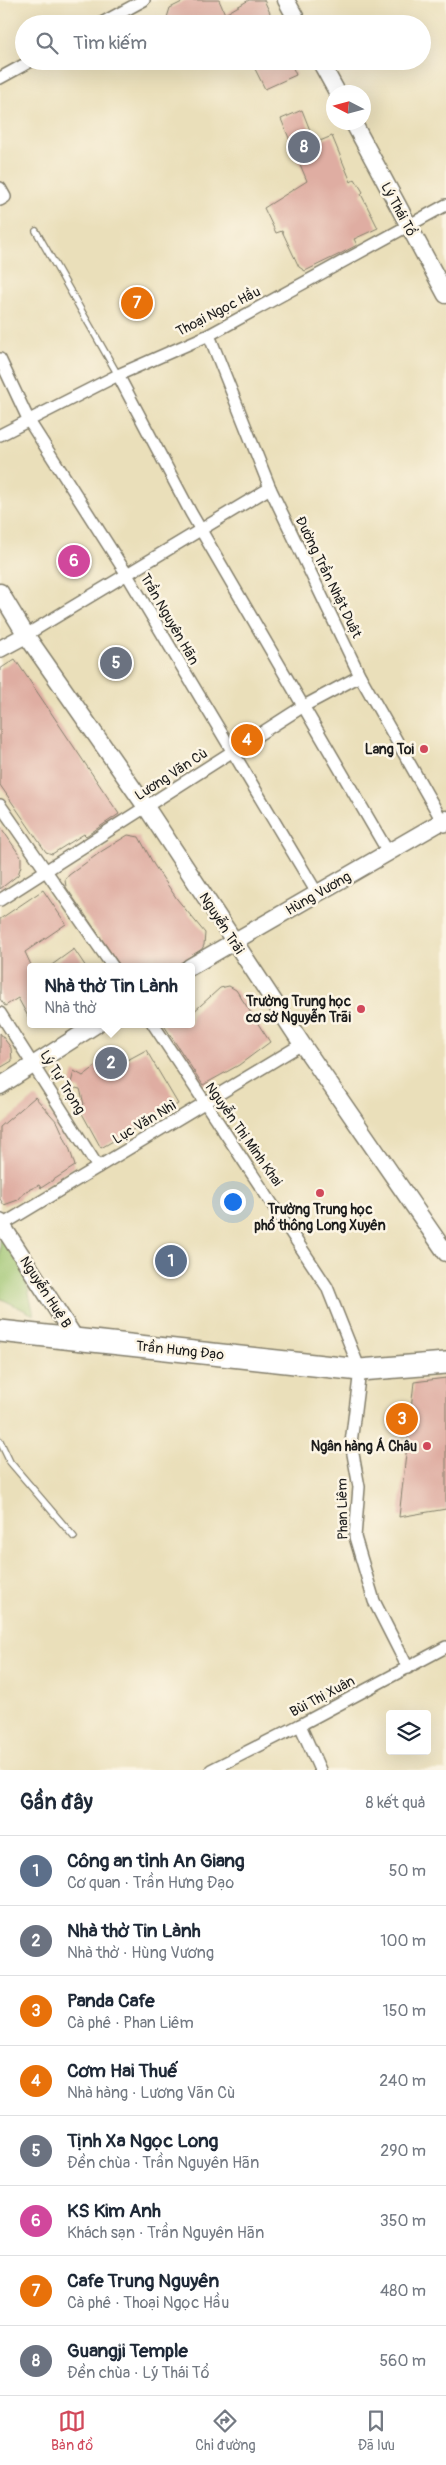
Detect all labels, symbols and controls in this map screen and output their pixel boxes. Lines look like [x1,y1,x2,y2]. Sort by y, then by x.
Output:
search box [15,15,431,70]
icon: search [33,29,61,57]
text: Tìm kiếm [73,31,147,55]
north arrow [326,85,371,130]
pin: 8 [288,128,320,166]
street label: Lý Thái Tổ [377,179,421,239]
street label: Thoại Ngọc Hầu [172,281,263,340]
pin: 7 [121,284,153,322]
street label: Đường Trần Nhật Duật [292,513,367,641]
pin: 6 [58,542,90,580]
street label: Trần Nguyên Hãn [137,570,204,668]
pin: 5 [100,644,132,682]
pin: 4 [231,721,263,759]
place label: Lang Toi [365,741,415,758]
marker: Lang Toi [418,743,430,755]
street label: Lương Vãn Cù [132,745,211,804]
street label: Hùng Vương [283,868,354,919]
street label: Nguyễn Trãi [195,889,249,958]
popup [27,963,195,1028]
text: Nhà thờ Tin Lành [44,974,178,998]
place label: Trường Trung học cơ sở Nguyễn Trãi [245,993,352,1026]
text: Nhà thờ [44,998,96,1018]
marker: Trường Trung học cơ sở Nguyễn Trãi [355,1003,367,1015]
pin: 2 [95,1044,127,1082]
street label: Lý Tự Trọng [36,1047,89,1117]
street label: Nguyễn Thị Minh Khai [201,1079,287,1190]
street label: Lục Văn Nhì [109,1097,179,1148]
marker: Trường Trung học phổ thông Long Xuyên [314,1187,326,1199]
your location [220,1189,246,1215]
place label: Trường Trung học phổ thông Long Xuyên [254,1201,386,1234]
pin: 1 [155,1242,187,1280]
street label: Nguyễn Huệ B [16,1253,76,1331]
street label: Trần Hưng Đạo [135,1335,226,1364]
pin: 3 [386,1400,418,1438]
place label: Ngân hàng Á Châu [311,1437,417,1455]
marker: Ngân hàng Á Châu [421,1440,433,1452]
street label: Phan Liêm [333,1478,352,1540]
street label: Bùi Thị Xuân [287,1672,358,1721]
map controls [386,1710,431,1755]
button: layers [386,1710,431,1755]
text: Gần đây [20,1789,93,1816]
text: 8 kết quả [366,1793,426,1813]
text: Công an tỉnh An Giang [67,1849,245,1873]
text: 1 [33,1861,39,1881]
text: 50 m [389,1861,426,1881]
text: Cơ quan · Trần Hưng Đạo [67,1873,234,1893]
text: Nhà thờ Tin Lành [67,1919,201,1943]
text: 2 [32,1931,40,1951]
text: 100 m [380,1931,426,1951]
text: Nhà thờ · Hùng Vương [67,1943,214,1963]
text: Panda Cafe [67,1989,155,2013]
text: 3 [32,2001,40,2021]
text: 150 m [382,2001,426,2021]
text: Cà phê · Phan Liêm [67,2013,194,2033]
text: Cơm Hai Thuế [67,2059,178,2083]
text: 4 [31,2071,41,2091]
text: 240 m [379,2071,426,2091]
text: Nhà hàng · Lương Vãn Cù [67,2083,235,2103]
text: Tịnh Xa Ngọc Long [67,2129,218,2153]
text: 5 [32,2141,40,2161]
text: 290 m [380,2141,426,2161]
text: Đền chùa · Trần Nguyên Hãn [67,2153,259,2173]
text: KS Kim Anh [67,2199,161,2223]
text: 6 [31,2211,41,2231]
text: 350 m [380,2211,426,2231]
text: Khách sạn · Trần Nguyên Hãn [67,2223,264,2243]
text: Cafe Trung Nguyên [67,2269,219,2293]
text: 7 [32,2281,40,2301]
text: 480 m [380,2281,426,2301]
text: Cà phê · Thoại Ngọc Hầu [67,2293,229,2313]
text: Guangji Temple [67,2339,188,2363]
text: 8 [32,2351,40,2371]
text: 560 m [379,2351,426,2371]
text: Đền chùa · Lý Thái Tổ [67,2363,209,2383]
tab: Bản đồ [51,2407,93,2454]
tab: Chỉ đường [195,2407,256,2454]
tab: Đã lưu [358,2407,395,2454]

